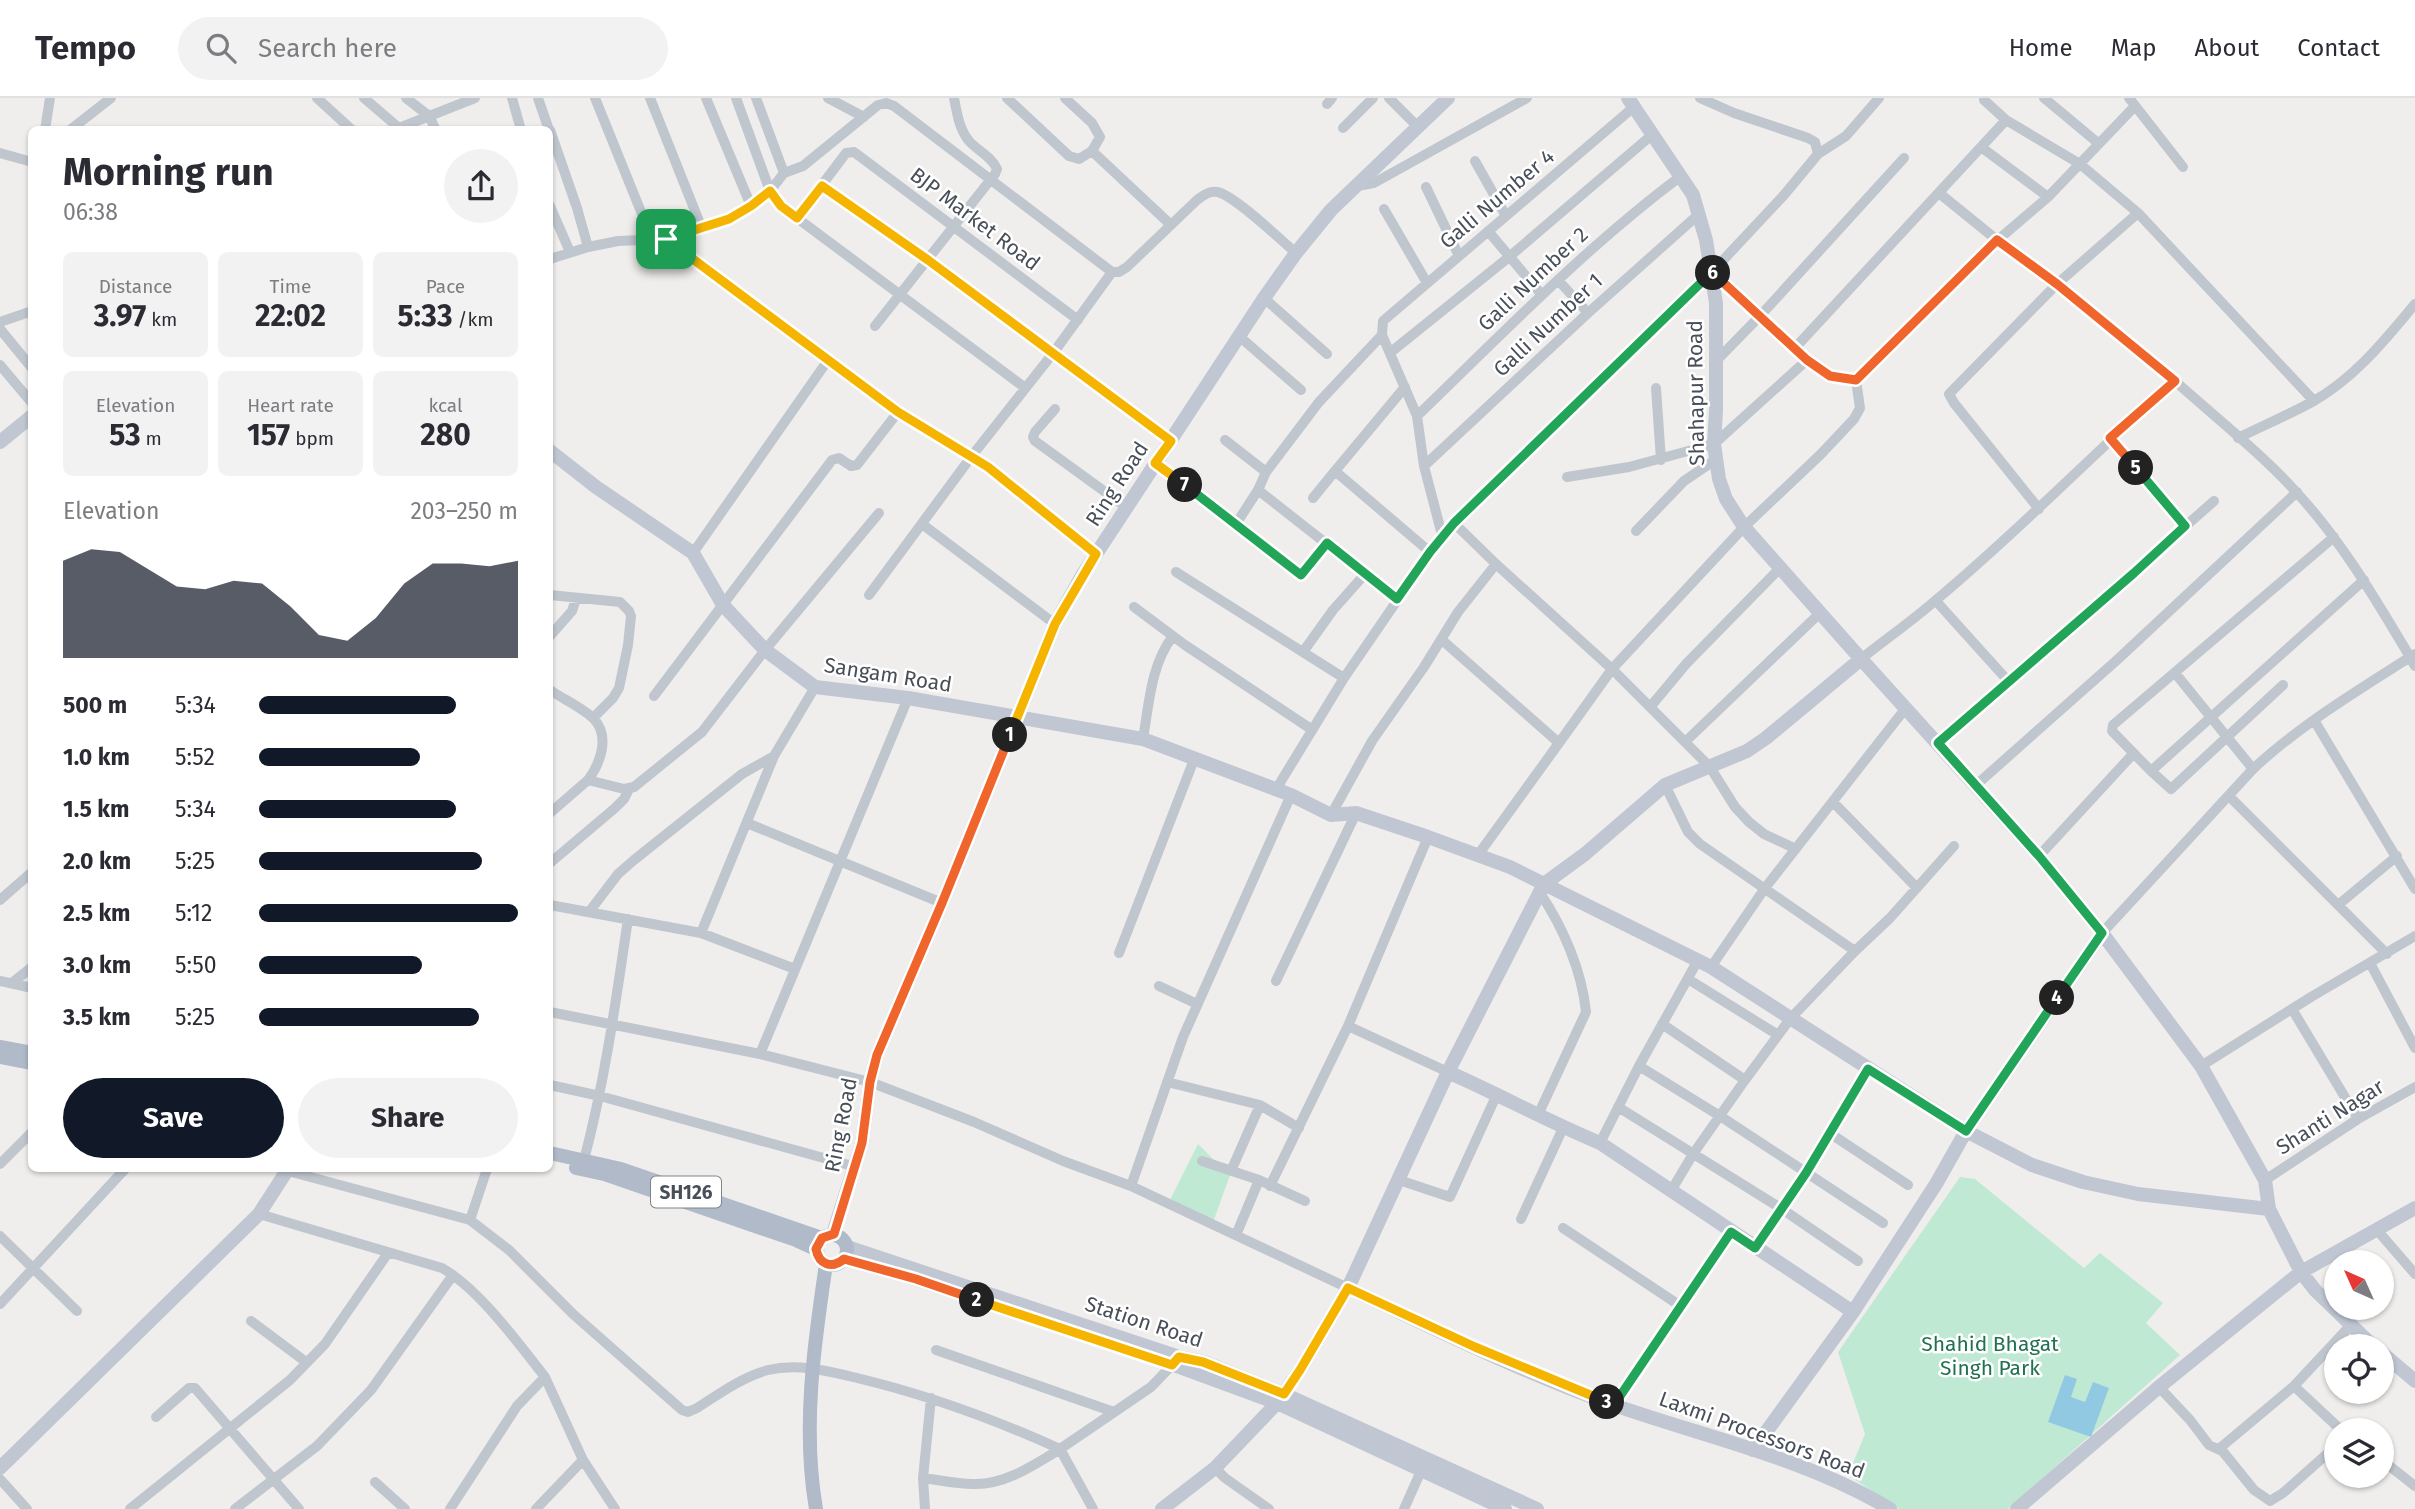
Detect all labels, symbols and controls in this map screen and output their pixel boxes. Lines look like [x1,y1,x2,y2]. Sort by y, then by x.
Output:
search box [178,17,668,80]
text: Tempo [35,28,136,68]
icon: search [202,29,240,67]
text: Search here [258,33,397,64]
text: Home [2009,34,2073,62]
text: Map [2111,34,2157,62]
text: About [2195,34,2259,62]
text: Contact [2297,34,2380,62]
street label: Galli Number 4 [1434,144,1560,254]
text: Morning run [63,149,274,195]
button: share [444,149,518,223]
street label: BJP Market Road [905,162,1045,276]
text: 06:38 [63,198,118,226]
pin [636,209,696,269]
icon: arrive [647,220,685,258]
street label: Galli Number 2 [1473,221,1593,337]
pin: 6 [1696,256,1730,290]
text: 6 [1707,261,1718,284]
street label: Galli Number 1 [1488,268,1608,382]
text: Distance [99,275,172,298]
text: Time [270,275,311,298]
text: Pace [426,275,465,298]
text: 3.97 [94,298,146,334]
text: 22:02 [255,298,326,334]
text: 5:33 [398,298,453,334]
text: km [146,308,177,331]
text: /km [453,308,493,331]
street label: Shahapur Road [1682,320,1710,466]
text: Elevation [96,394,175,417]
text: Heart rate [247,394,334,417]
text: kcal [428,394,463,417]
text: 53 [109,417,141,453]
text: 157 [247,417,290,453]
text: 280 [420,417,471,453]
text: m [141,427,162,450]
text: bpm [290,427,334,450]
street label: Ring Road [1080,437,1154,531]
pin: 5 [2118,450,2154,486]
text: 5 [2130,456,2141,479]
pin: 7 [1168,468,1202,502]
text: 7 [1180,473,1189,496]
text: Elevation [63,497,159,525]
text: 203–250 m [410,497,518,525]
street label: Sangam Road [822,652,954,698]
text: 500 m [63,691,127,719]
text: 5:34 [175,691,216,719]
pin: 1 [992,718,1028,752]
text: 1 [1005,723,1014,746]
text: 1.0 km [63,743,130,771]
text: 5:52 [175,743,215,771]
text: 1.5 km [63,795,129,823]
text: 5:34 [175,795,216,823]
text: 2.0 km [63,847,131,875]
text: 5:25 [175,847,215,875]
text: 2.5 km [63,899,131,927]
text: 5:12 [175,899,212,927]
text: 3.0 km [63,951,131,979]
text: 5:50 [175,951,217,979]
pin: 4 [2039,981,2074,1016]
text: 4 [2051,986,2062,1009]
text: 3.5 km [63,1003,131,1031]
text: 5:25 [175,1003,215,1031]
street label: Shanti Nagar [2271,1074,2389,1160]
street label: Ring Road [819,1075,863,1175]
button: Save [63,1078,284,1158]
button: Share [298,1078,518,1158]
road number: SH126 [651,1176,721,1208]
north arrow [2324,1250,2394,1320]
map controls [2324,1250,2394,1488]
pin: 2 [960,1282,995,1318]
text: 2 [972,1288,981,1311]
street label: Station Road [1082,1291,1206,1353]
park label: Shahid Bhagat Singh Park [1921,1331,2059,1381]
button: locate [2324,1334,2394,1404]
pin: 3 [1590,1384,1624,1420]
street label: Laxmi Processors Road [1656,1386,1868,1484]
text: 3 [1602,1390,1611,1413]
button: layers [2324,1418,2394,1488]

